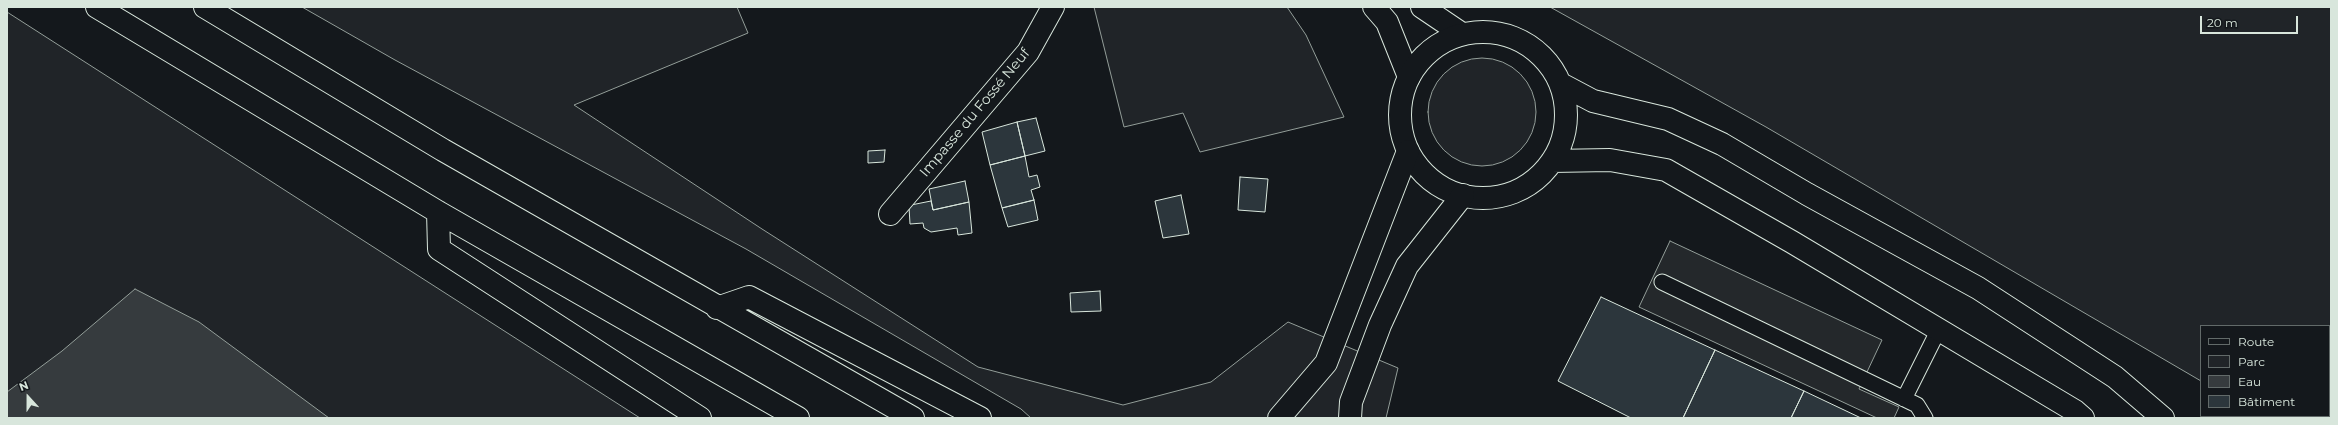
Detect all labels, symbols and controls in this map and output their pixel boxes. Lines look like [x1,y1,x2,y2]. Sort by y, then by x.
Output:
scale bar [2202,8,2300,34]
text: 20 m [2207,15,2238,30]
street label: Impasse du Fossé Neuf [916,45,1034,181]
legend [2200,325,2330,417]
text: Route [2238,334,2274,349]
text: Parc [2238,354,2265,369]
text: Eau [2238,374,2261,389]
north arrow [8,377,48,417]
text: N [17,378,30,394]
text: Bâtiment [2238,394,2295,409]

